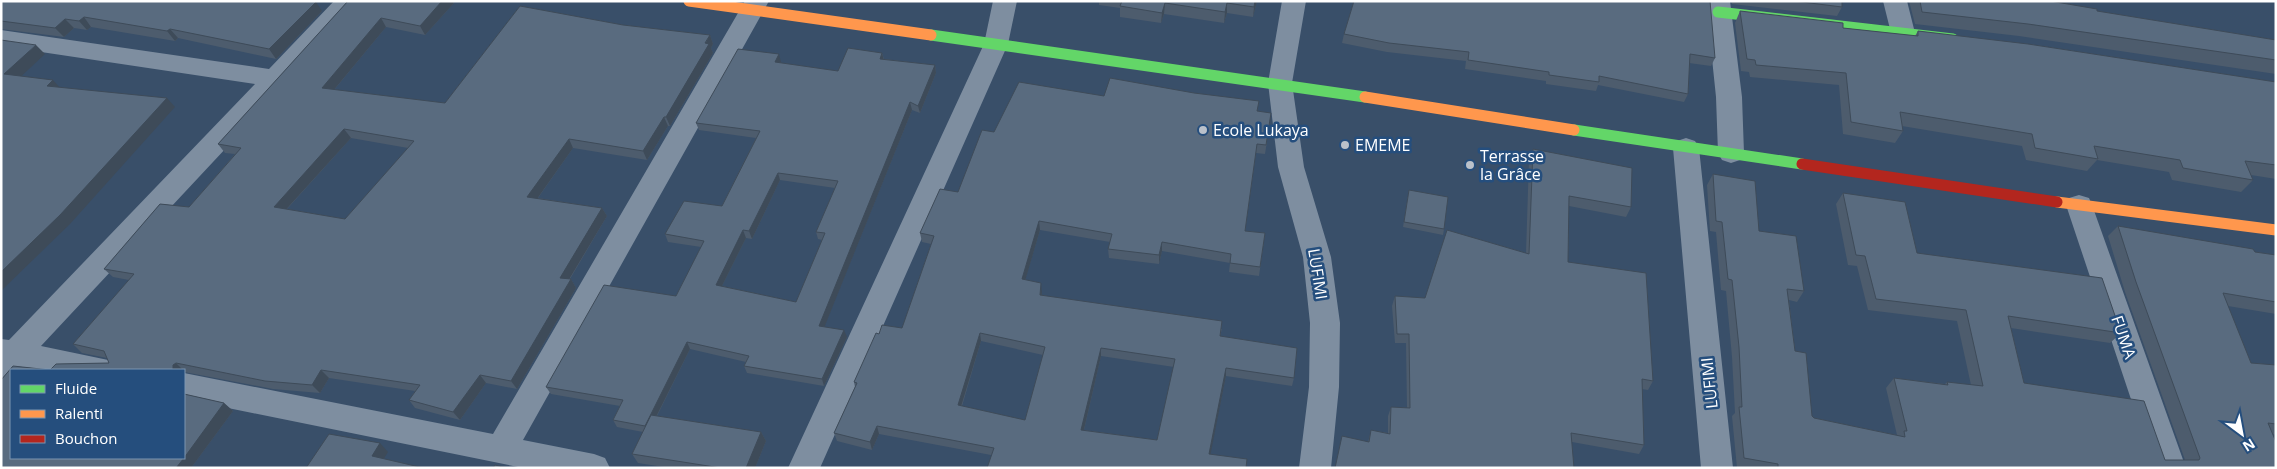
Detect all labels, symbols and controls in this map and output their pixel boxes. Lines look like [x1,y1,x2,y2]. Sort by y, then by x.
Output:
place label: Ecole Lukaya [1213,119,1309,141]
marker: Ecole Lukaya [1197,124,1209,136]
place label: EMEME [1355,134,1410,156]
marker: EMEME [1339,139,1351,151]
place label: Terrasse la Grâce [1480,145,1544,185]
marker: Terrasse la Grâce [1464,159,1476,171]
street label: LUFIMI [1303,247,1333,301]
street label: FUMA [2106,312,2142,362]
street label: LUFIMI [1695,356,1723,410]
legend [10,369,185,459]
text: Fluide [55,378,97,398]
text: Ralenti [55,403,103,423]
north arrow [2217,409,2267,459]
text: Bouchon [55,428,118,448]
text: N [2239,434,2259,457]

